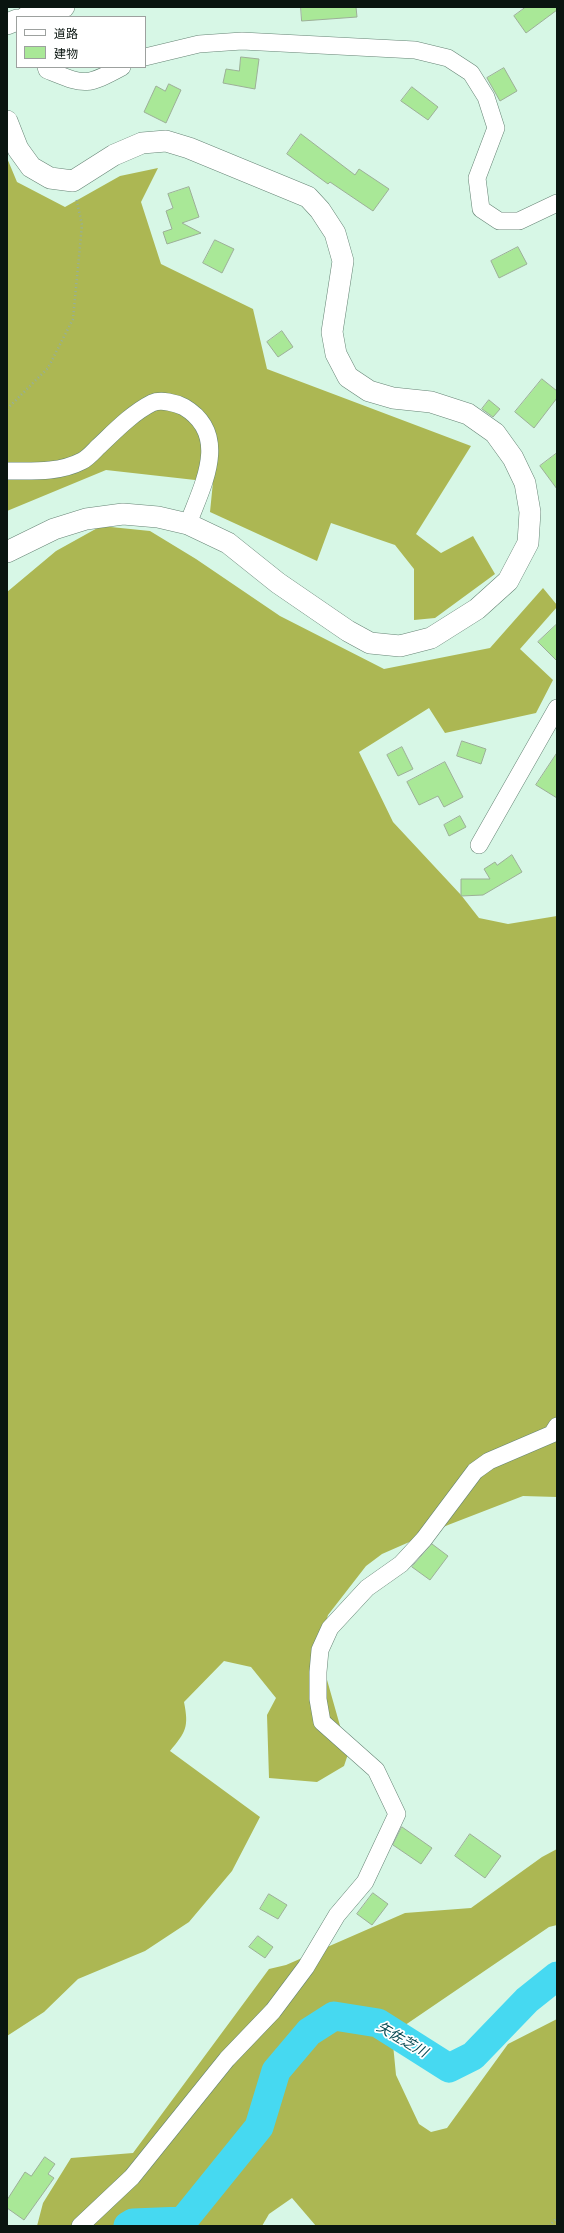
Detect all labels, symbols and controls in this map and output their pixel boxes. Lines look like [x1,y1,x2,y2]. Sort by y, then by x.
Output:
legend [16,16,146,68]
text: 道路 [54,26,78,41]
text: 建物 [54,46,78,61]
water label: 矢佐芝川 [374,2019,430,2061]

